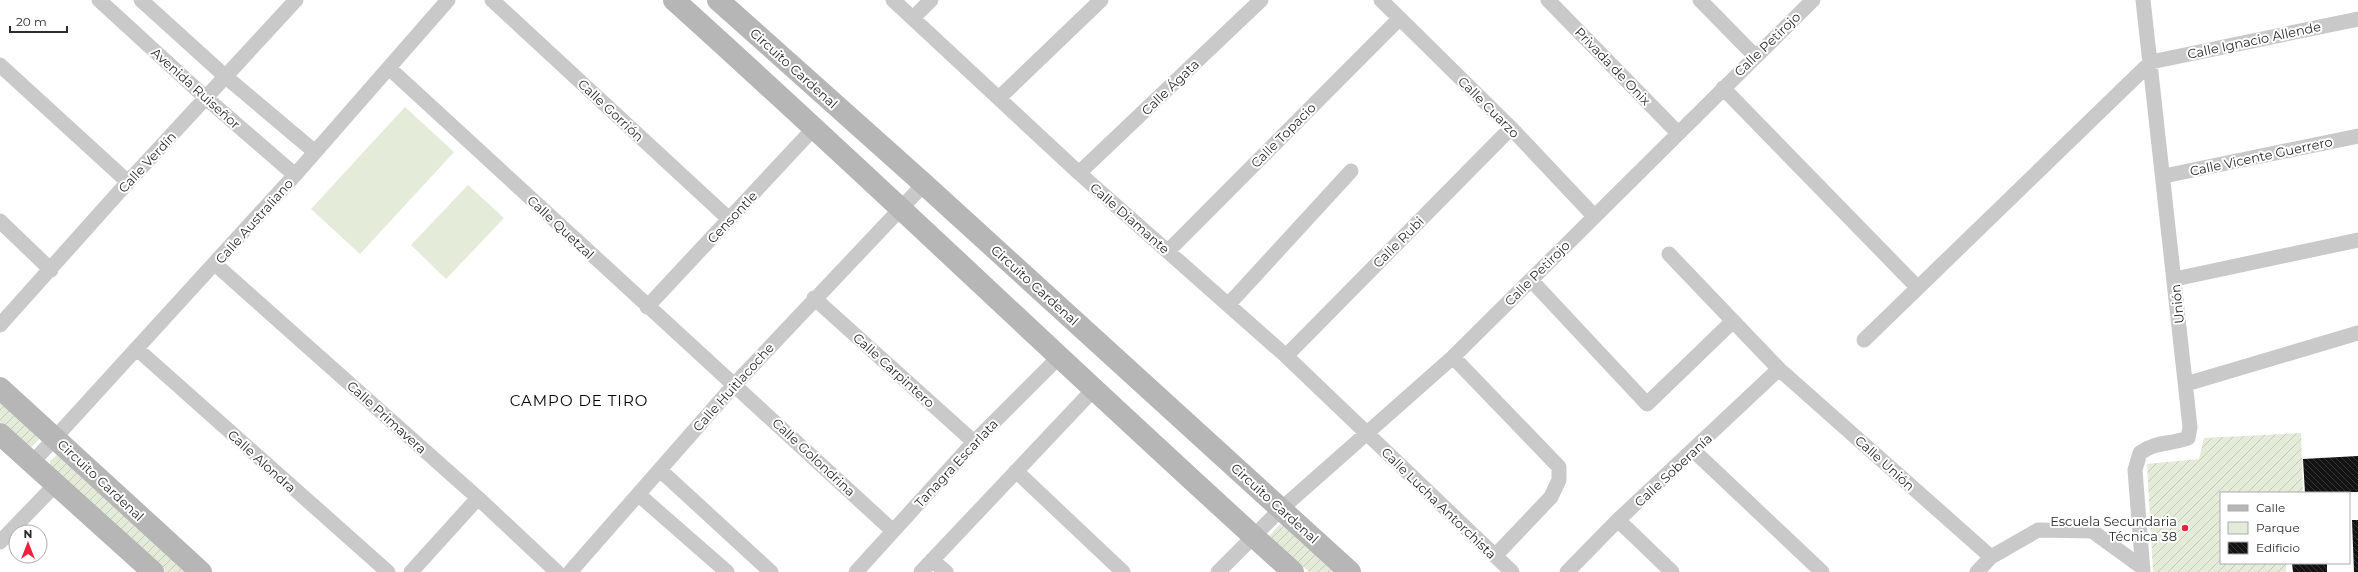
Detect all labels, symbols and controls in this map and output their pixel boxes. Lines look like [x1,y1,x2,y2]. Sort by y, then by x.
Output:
scale bar [10,8,67,34]
street label: Calle Petirojo [1731,8,1803,80]
text: 20 m [16,14,47,29]
street label: Calle Ignacio Allende [2186,18,2322,62]
street label: Circuito Cardenal [747,24,841,112]
street label: Privada de Onix [1572,24,1654,108]
street label: Avenida Ruiseñor [148,44,244,132]
street label: Calle Ágata [1138,56,1202,118]
street label: Calle Cuarzo [1455,73,1523,141]
street label: Calle Gorrión [575,76,647,144]
street label: Calle Topacio [1247,99,1319,171]
street label: Calle Verdín [115,128,179,196]
street label: Calle Vicente Guerrero [2188,133,2334,179]
street label: Calle Australiano [212,175,296,267]
street label: Calle Diamante [1087,179,1173,257]
street label: Censontle [704,187,760,246]
street label: Calle Quetzal [524,192,598,262]
street label: Calle Rubi [1369,213,1427,271]
street label: Calle Petirojo [1501,237,1573,309]
street label: Circuito Cardenal [988,241,1082,329]
street label: Unión [2167,284,2187,324]
street label: Calle Carpintero [850,329,938,411]
street label: Calle Huitlacoche [689,339,777,434]
street label: Calle Primavera [344,377,430,457]
district label: CAMPO DE TIRO [510,391,648,410]
street label: Calle Golondrina [769,414,859,500]
street label: Tanagra Escarlata [911,416,1001,510]
street label: Calle Alondra [225,426,299,496]
street label: Calle Soberanía [1631,430,1715,510]
street label: Calle Unión [1852,432,1918,494]
street label: Circuito Cardenal [54,436,148,524]
street label: Calle Lucha Antorchista [1378,444,1500,562]
street label: Circuito Cardenal [1228,459,1322,547]
legend [2220,492,2350,564]
text: Calle [2256,500,2285,515]
place label: Escuela Secundaria Técnica 38 [2050,513,2177,544]
text: Parque [2256,520,2300,535]
marker: Escuela Secundaria Técnica 38 [2180,523,2190,533]
north arrow [8,524,48,564]
text: N [24,527,32,541]
text: Edificio [2256,540,2300,555]

